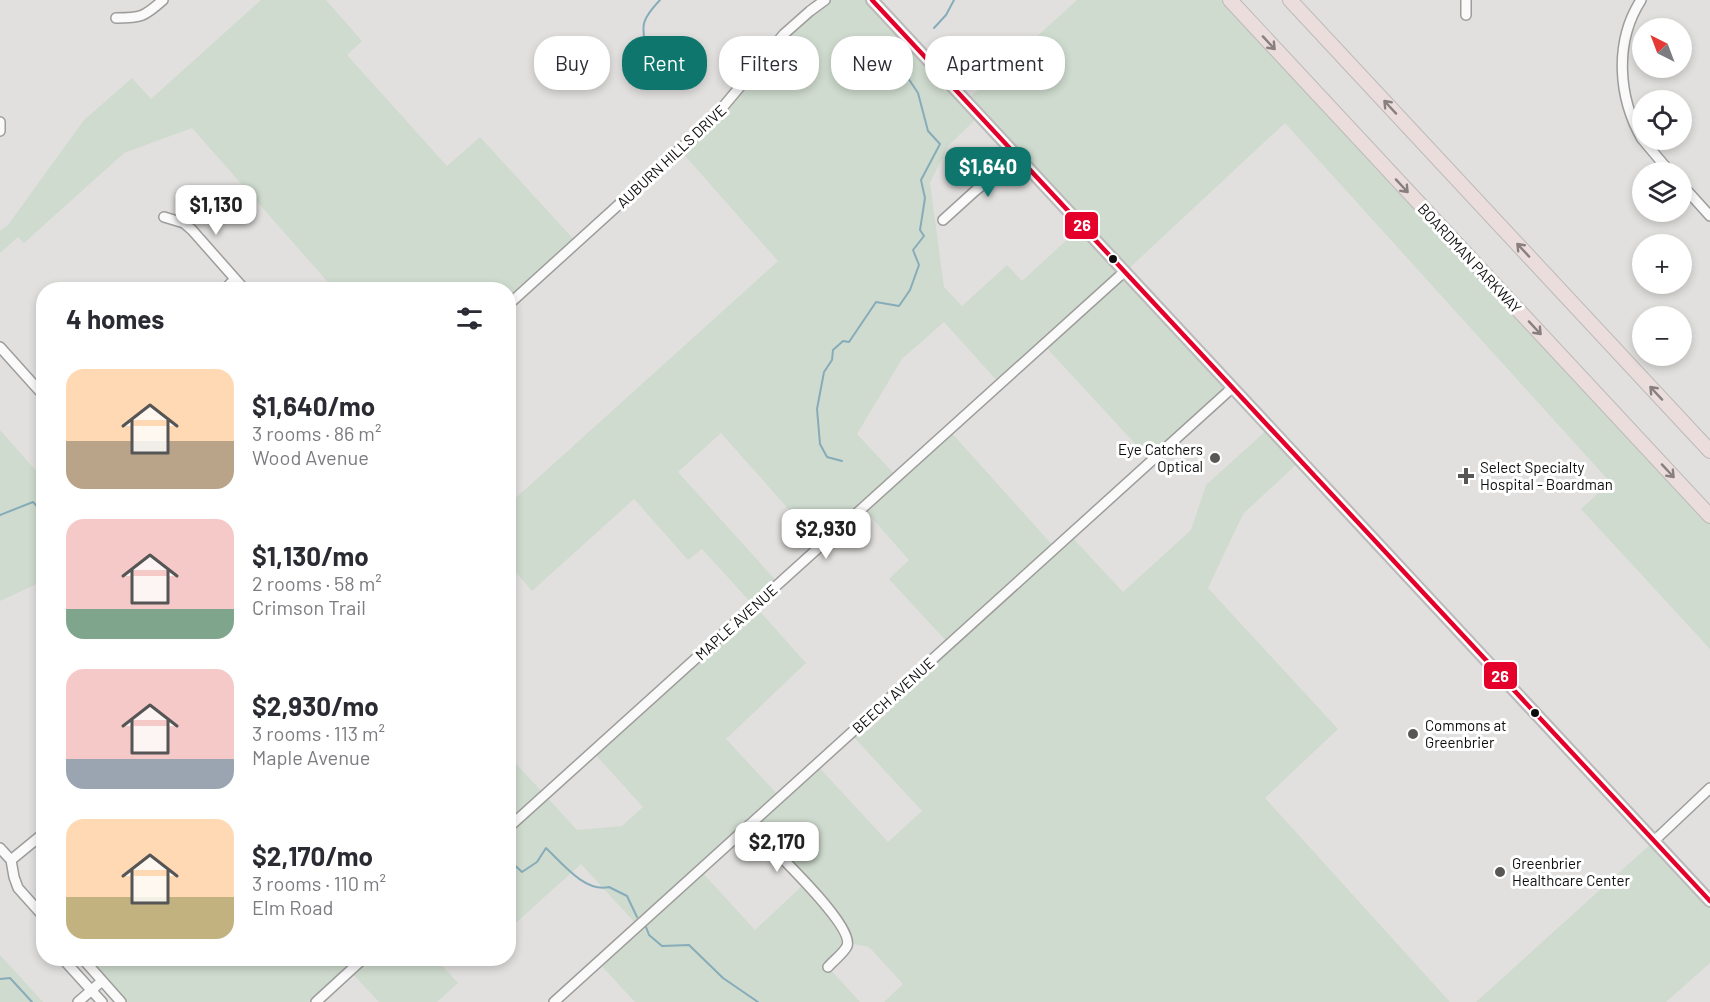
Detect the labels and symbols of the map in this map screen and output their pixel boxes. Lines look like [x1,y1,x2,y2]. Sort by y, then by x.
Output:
north arrow [1632,18,1692,78]
one-way arrow [1262,35,1276,50]
one-way arrow [1383,100,1397,115]
street label: AUBURN HILLS DRIVE [613,101,729,211]
pin: $1,640 [939,147,1037,198]
one-way arrow [1395,178,1409,193]
pin: $1,130 [167,185,265,236]
street label: BOARDMAN PARKWAY [1414,199,1526,317]
line badge: 26 [1064,211,1099,240]
text: 26 [1073,215,1091,234]
one-way arrow [1516,243,1530,258]
unlabelled marker [1107,253,1119,265]
one-way arrow [1528,321,1542,336]
one-way arrow [1649,386,1663,401]
place label: Eye Catchers Optical [1118,440,1203,475]
marker: Eye Catchers Optical [1208,451,1222,465]
place label: Select Specialty Hospital - Boardman [1480,458,1613,493]
one-way arrow [1661,463,1675,478]
marker: Select Specialty Hospital - Boardman [1457,467,1475,485]
pin: $2,930 [777,509,875,560]
street label: MAPLE AVENUE [691,580,781,664]
street label: BEECH AVENUE [848,653,938,737]
line badge: 26 [1483,661,1518,690]
text: 26 [1491,666,1509,685]
unlabelled marker [1529,707,1541,719]
place label: Commons at Greenbrier [1425,716,1507,751]
marker: Commons at Greenbrier [1406,727,1420,741]
pin: $2,170 [728,822,826,873]
place label: Greenbrier Healthcare Center [1512,854,1631,889]
marker: Greenbrier Healthcare Center [1493,865,1507,879]

